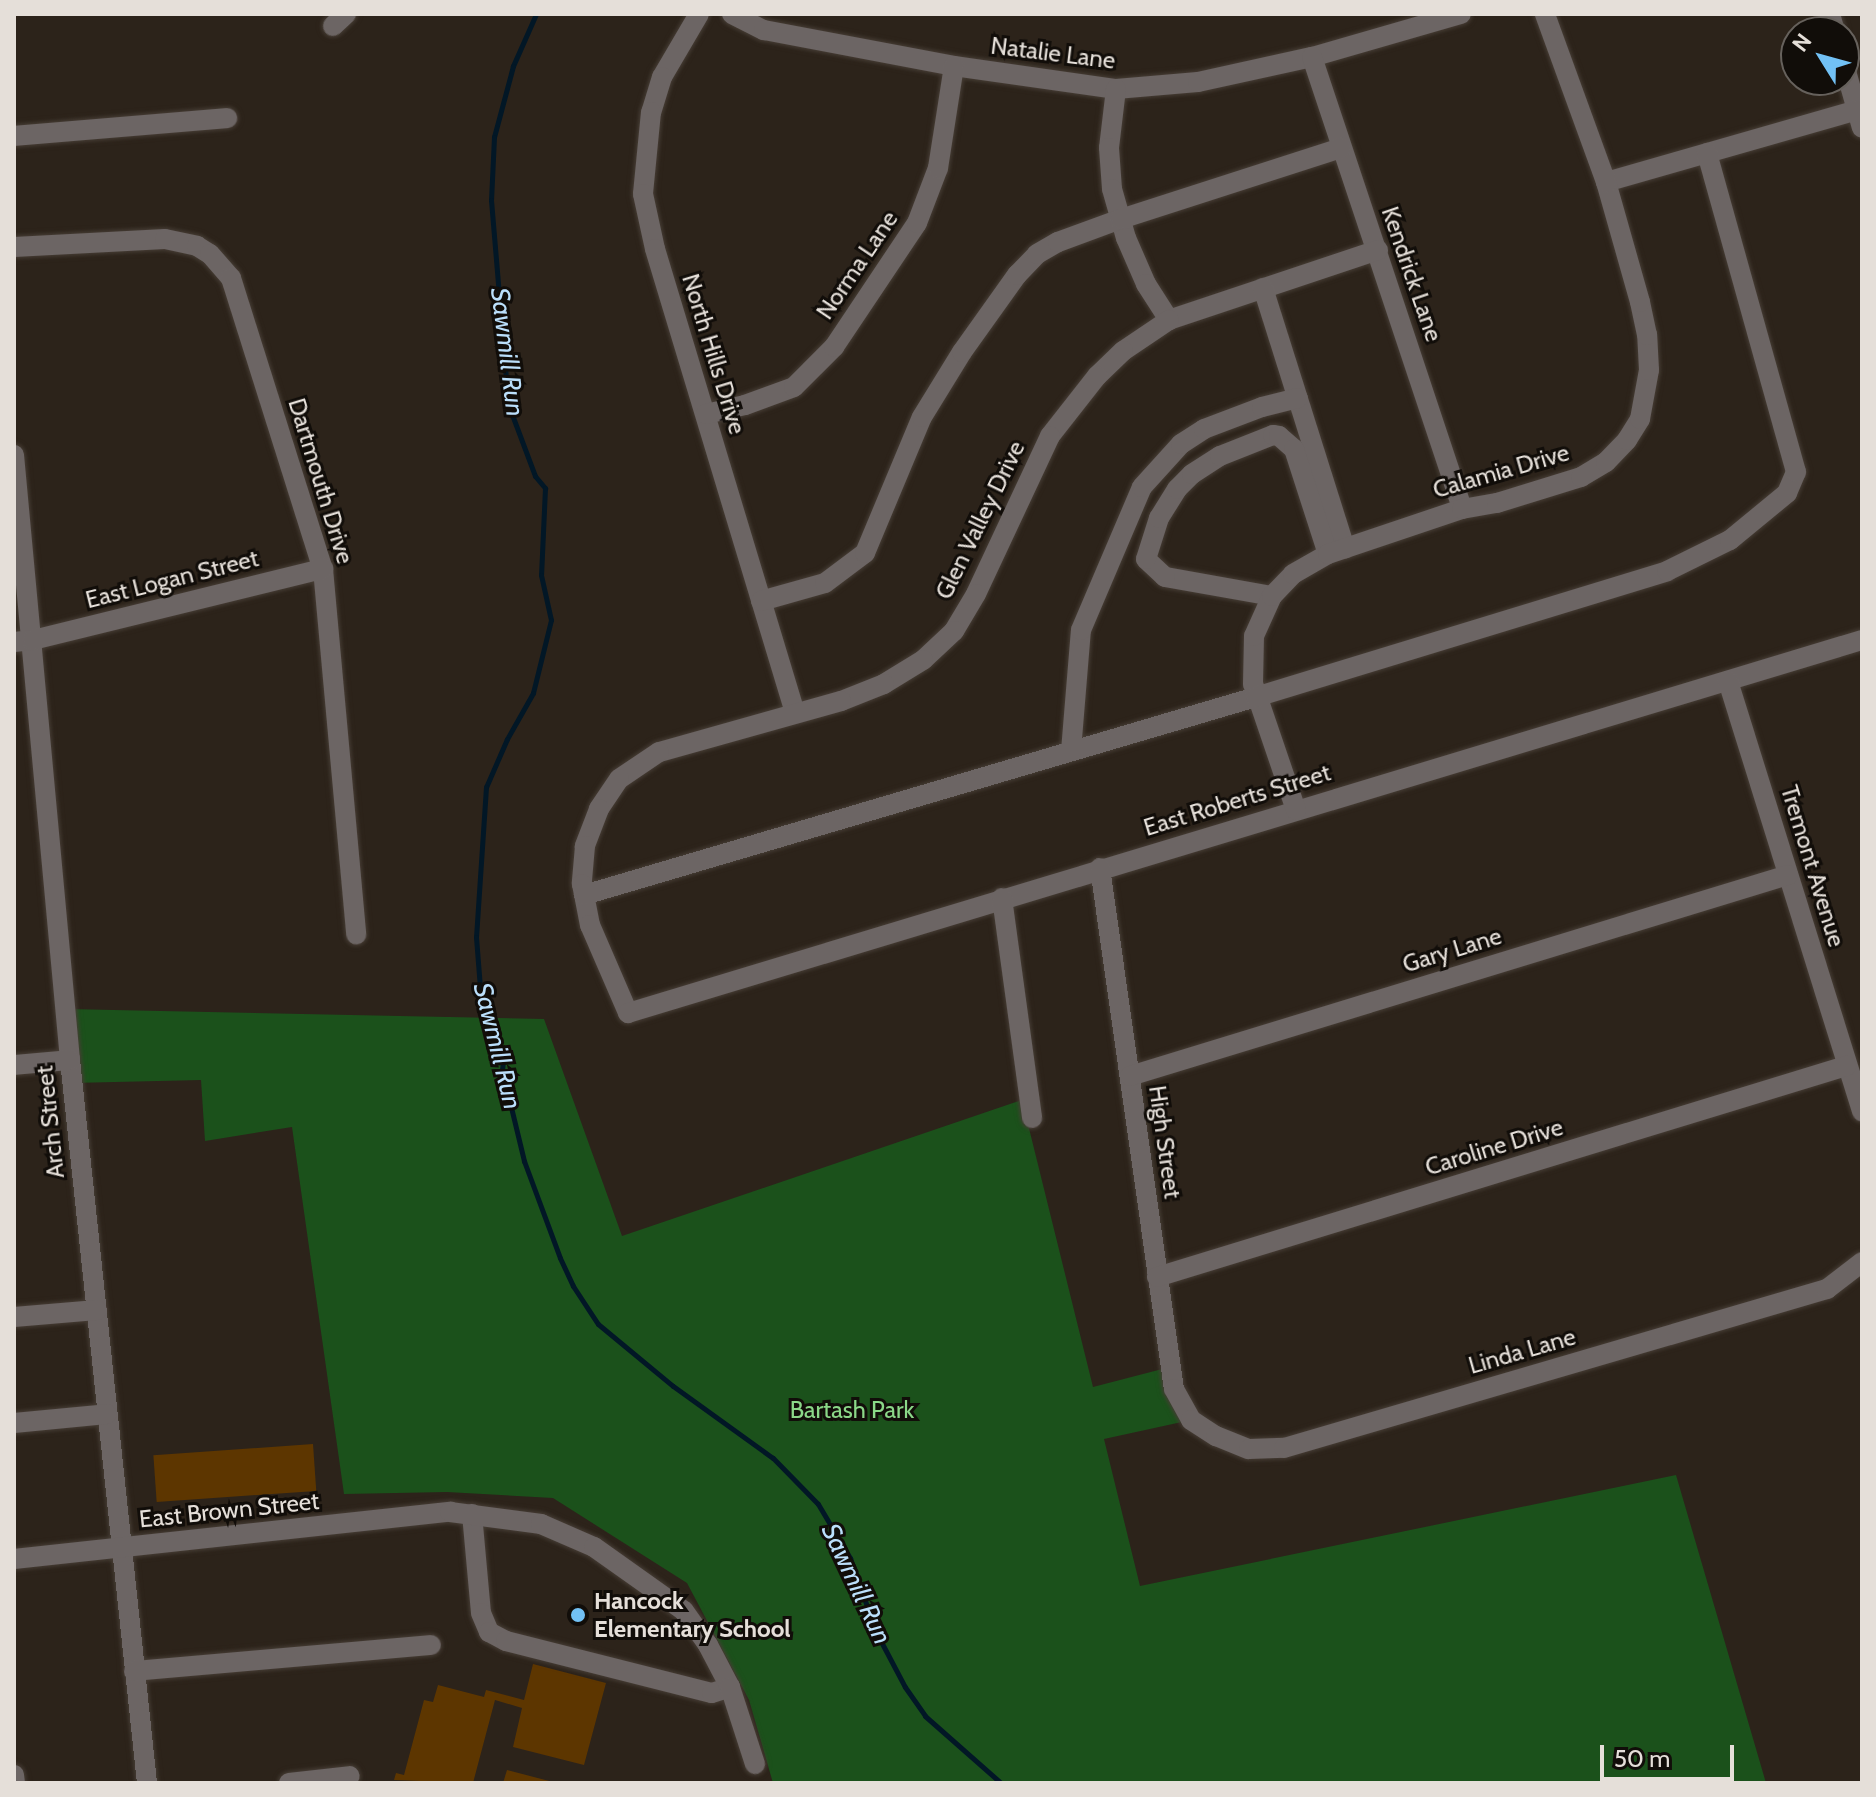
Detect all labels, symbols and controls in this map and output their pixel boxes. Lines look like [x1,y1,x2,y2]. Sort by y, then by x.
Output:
north arrow [1780,16,1860,96]
text: N [1787,28,1817,57]
street label: Natalie Lane [989,31,1117,75]
street label: Kendrick Lane [1375,203,1449,345]
street label: Norma Lane [810,205,904,325]
street label: North Hills Drive [676,270,752,438]
water label: Sawmill Run [484,286,530,418]
street label: Dartmouth Drive [282,395,360,567]
street label: Glen Valley Drive [929,436,1031,604]
street label: Calamia Drive [1430,438,1572,504]
street label: East Logan Street [83,544,261,614]
street label: East Roberts Street [1140,758,1334,842]
street label: Tremont Avenue [1775,782,1851,950]
street label: Gary Lane [1399,921,1505,979]
water label: Sawmill Run [466,979,528,1113]
street label: Arch Street [30,1064,70,1180]
street label: High Street [1143,1084,1187,1200]
street label: Caroline Drive [1422,1112,1566,1182]
street label: Linda Lane [1465,1322,1579,1380]
park label: Bartash Park [790,1396,914,1424]
street label: East Brown Street [138,1486,320,1534]
water label: Sawmill Run [815,1519,897,1649]
place label: Hancock Elementary School [594,1587,791,1643]
marker: Hancock Elementary School [569,1606,587,1624]
scale bar [1604,1729,1738,1779]
text: 50 m [1614,1744,1670,1773]

